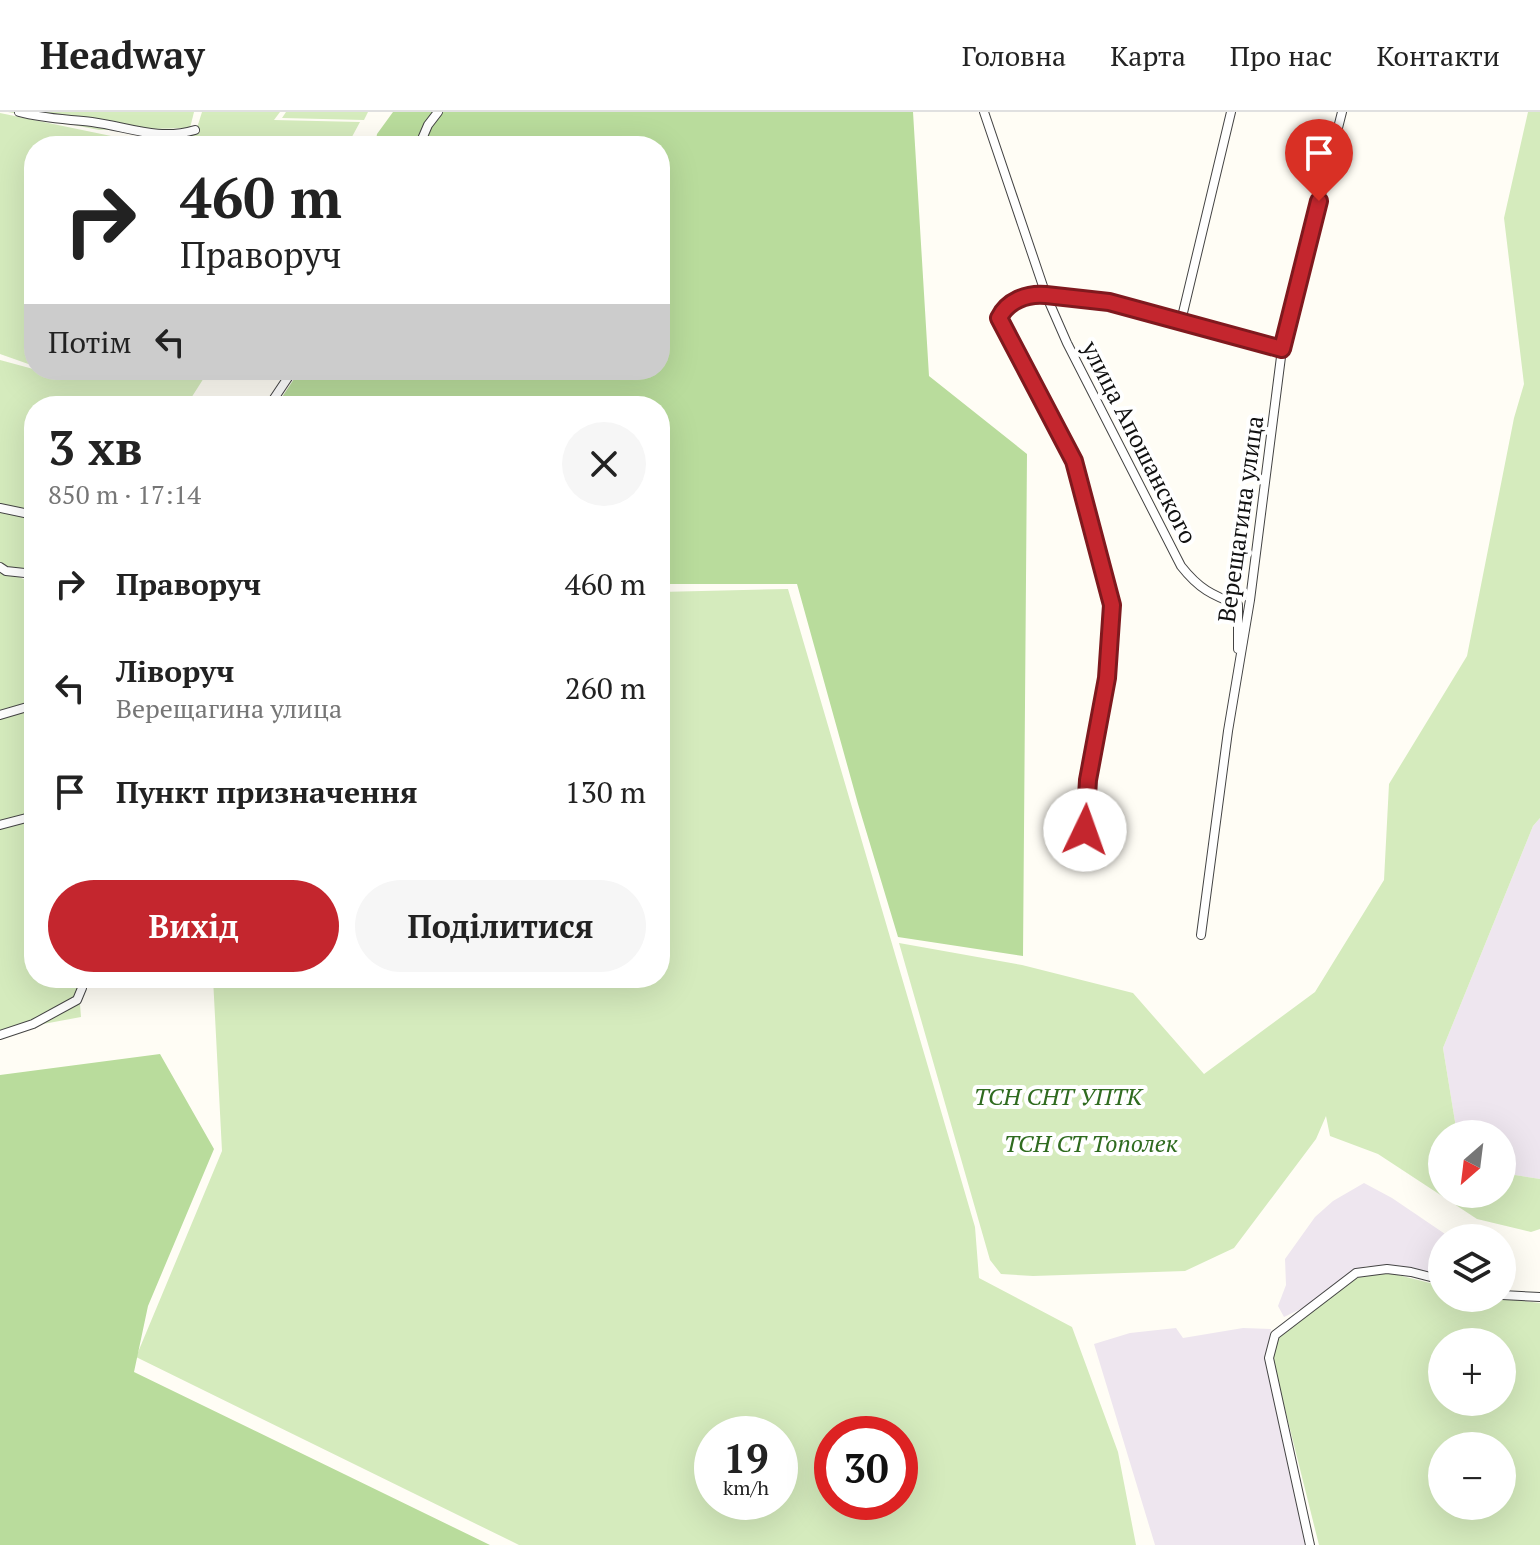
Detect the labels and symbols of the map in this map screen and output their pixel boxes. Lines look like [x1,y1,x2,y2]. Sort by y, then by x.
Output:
pin [1285,119,1353,201]
street label: улица Апошанского [1075,334,1205,549]
street label: Верещагина улица [1210,413,1270,625]
position arrow [1043,788,1127,872]
park label: ТСН СНТ УПТК [974,1080,1144,1112]
north arrow [1428,1120,1516,1208]
park label: ТСН СТ Тополек [1004,1127,1178,1159]
speed limit sign: 30 [814,1416,918,1520]

